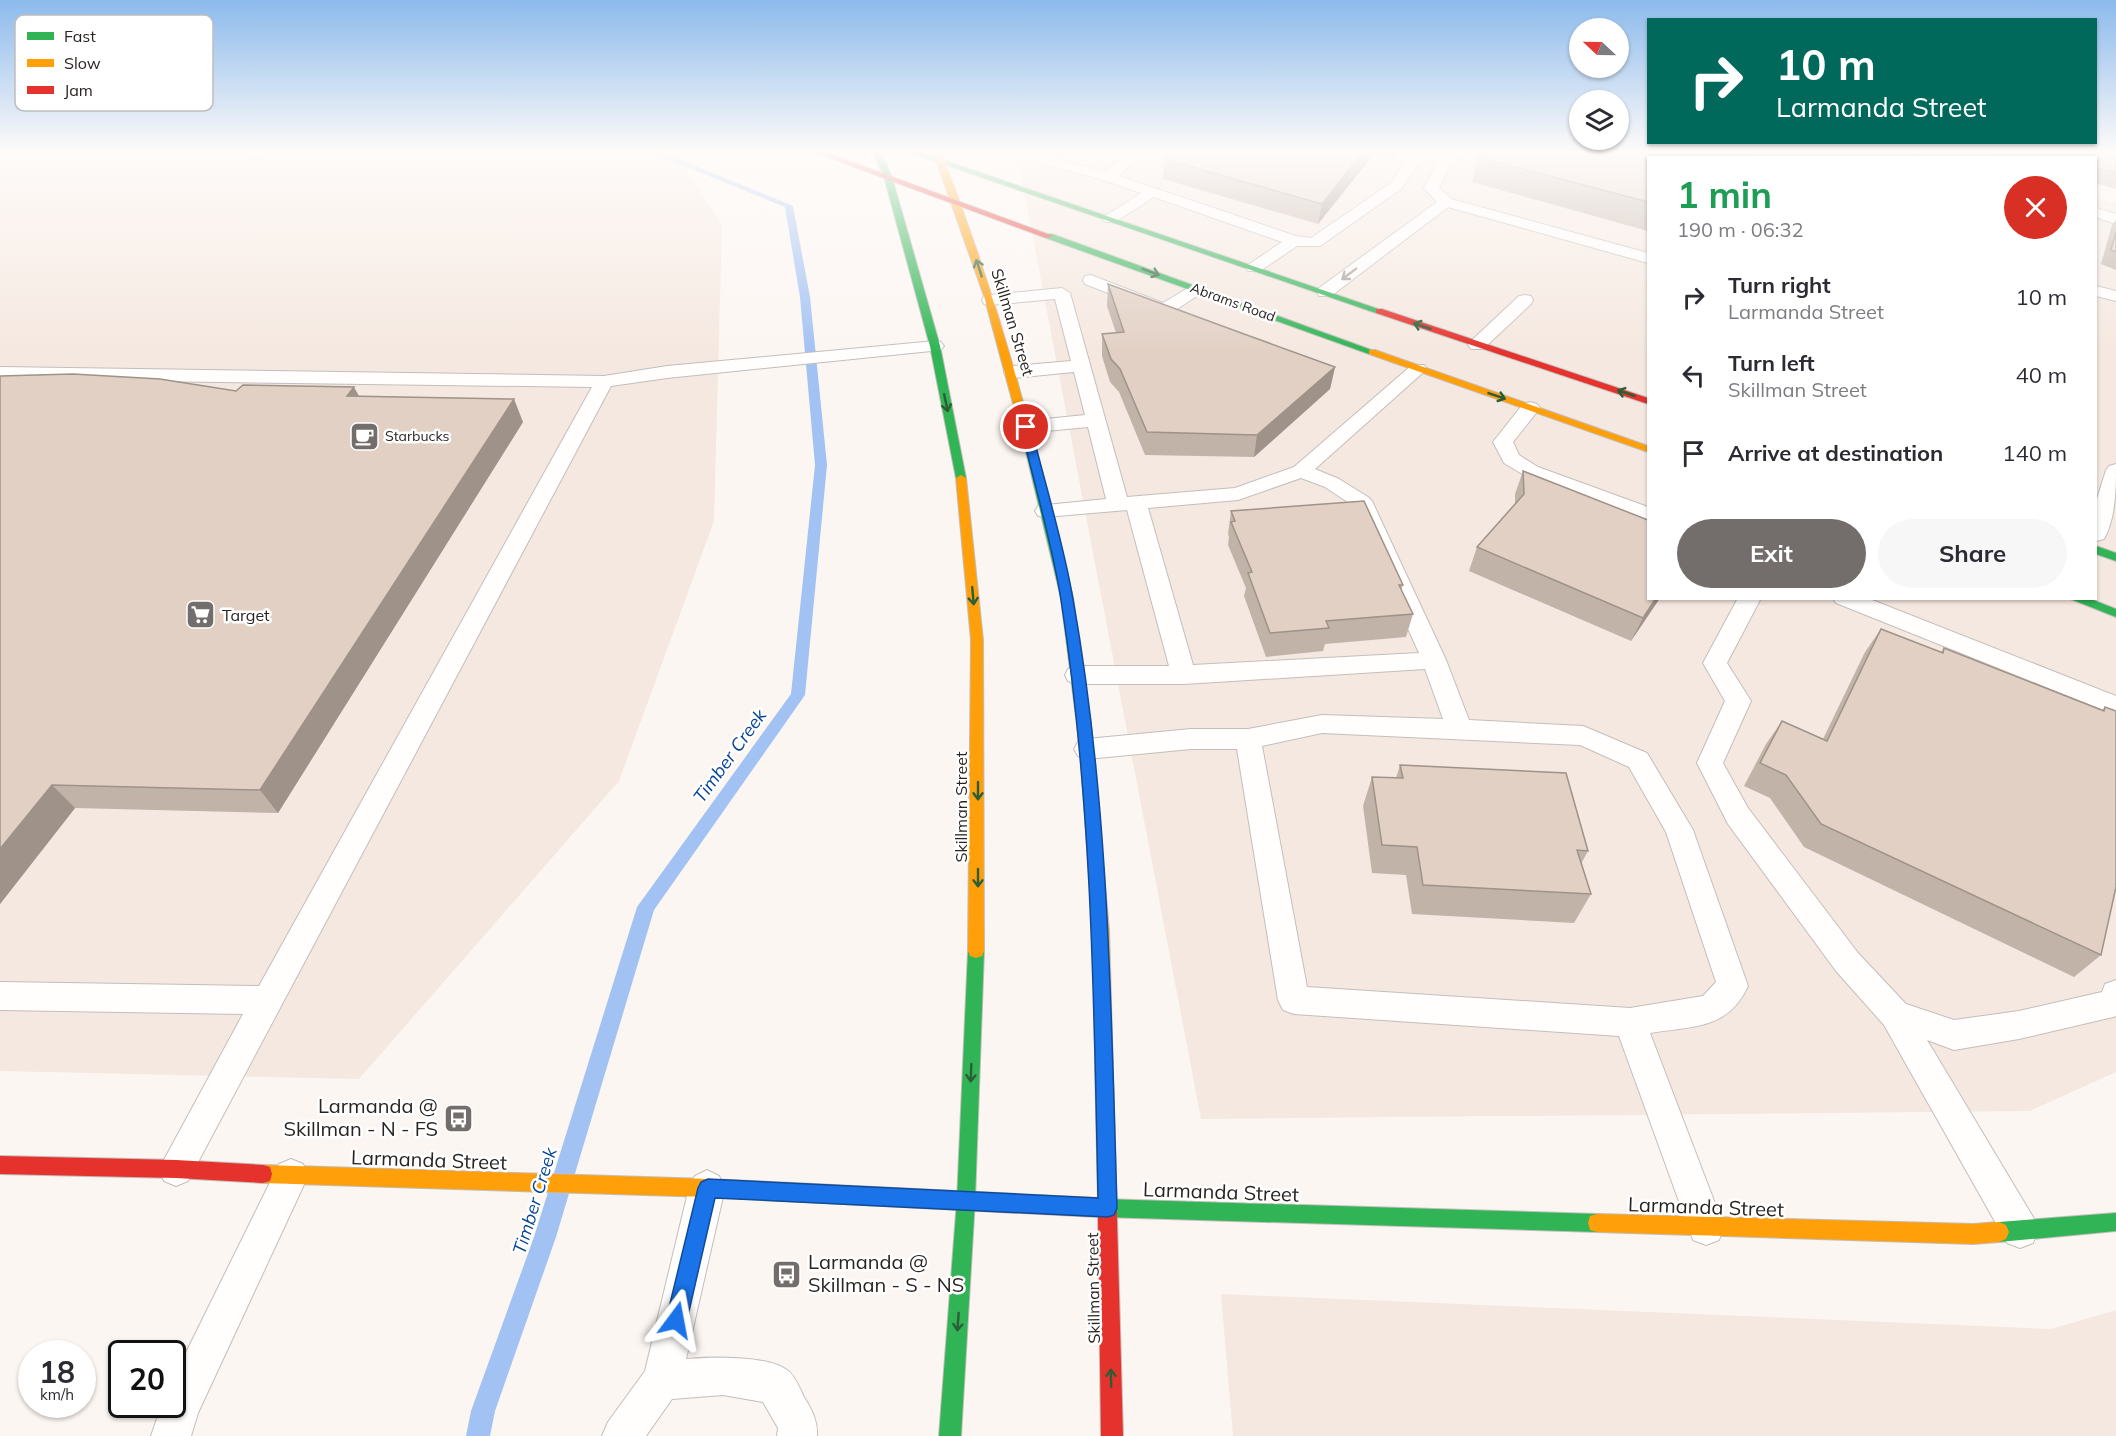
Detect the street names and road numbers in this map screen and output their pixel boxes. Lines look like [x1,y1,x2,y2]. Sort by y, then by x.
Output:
street label: Skillman Street [987,266,1039,378]
street label: Abrams Road [1188,278,1278,326]
street label: Skillman Street [951,751,971,863]
street label: Larmanda Street [351,1144,507,1175]
street label: Larmanda Street [1143,1176,1299,1207]
street label: Larmanda Street [1628,1191,1784,1222]
street label: Skillman Street [1082,1232,1104,1344]

